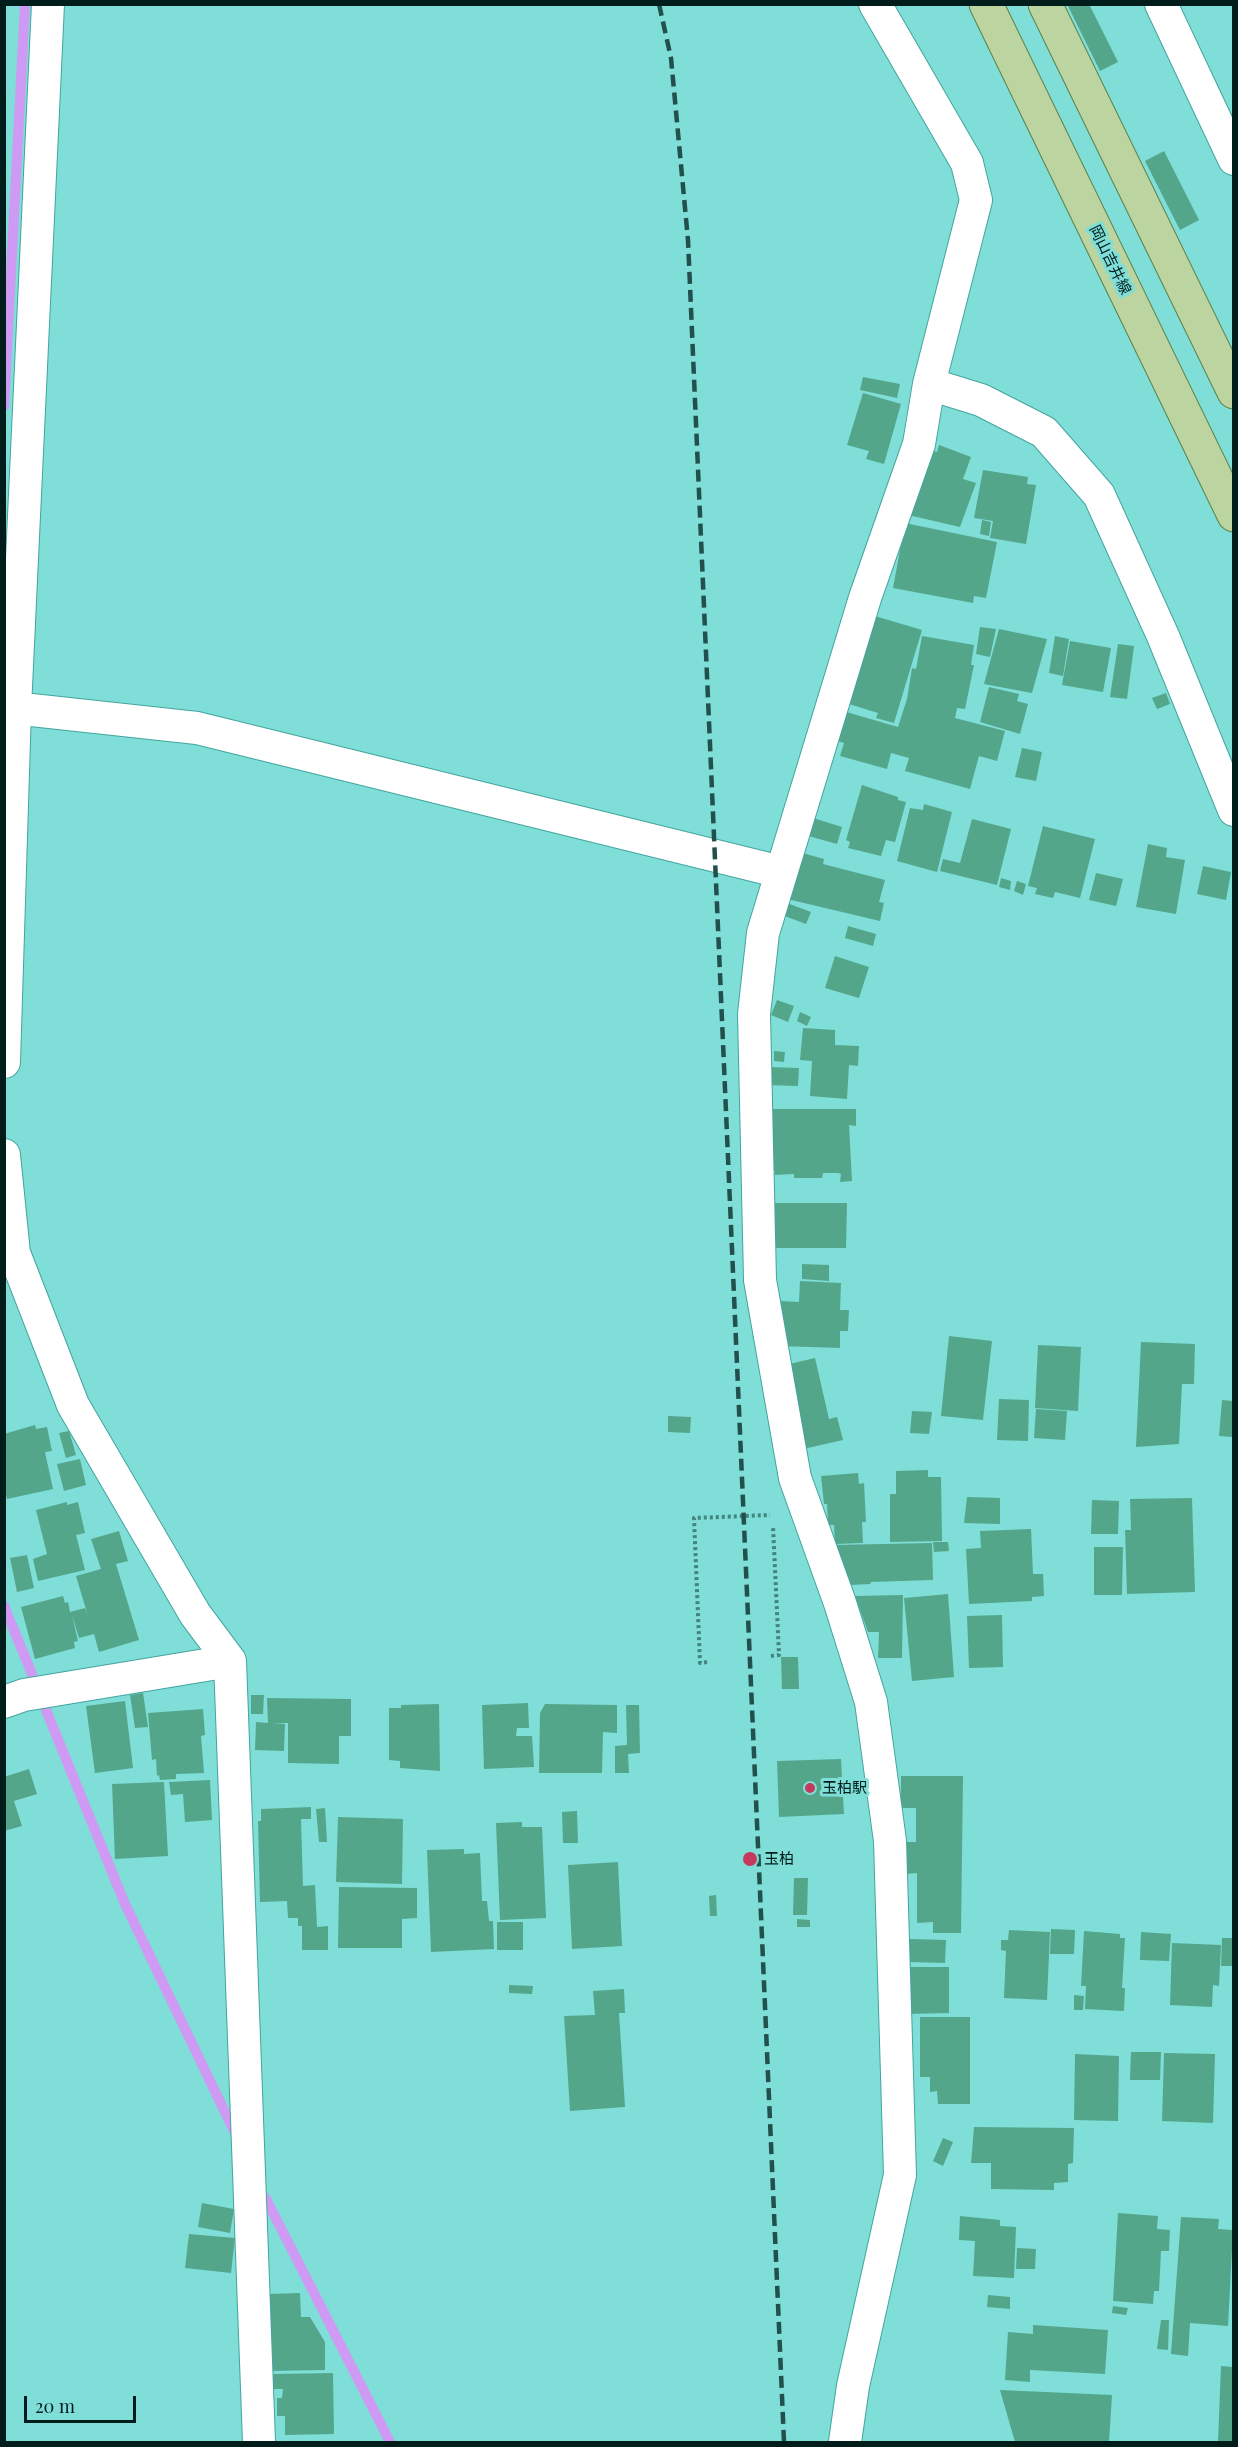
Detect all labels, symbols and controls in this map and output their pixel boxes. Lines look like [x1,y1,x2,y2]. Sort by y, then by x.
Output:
street label: 岡山吉井線 [1085,222,1135,298]
place label: 玉柏駅 [822,1779,867,1797]
marker: 玉柏駅 [803,1781,817,1795]
marker: 玉柏 [741,1850,759,1868]
place label: 玉柏 [764,1850,794,1868]
scale bar [27,2384,140,2422]
text: 20 m [35,2394,75,2418]

